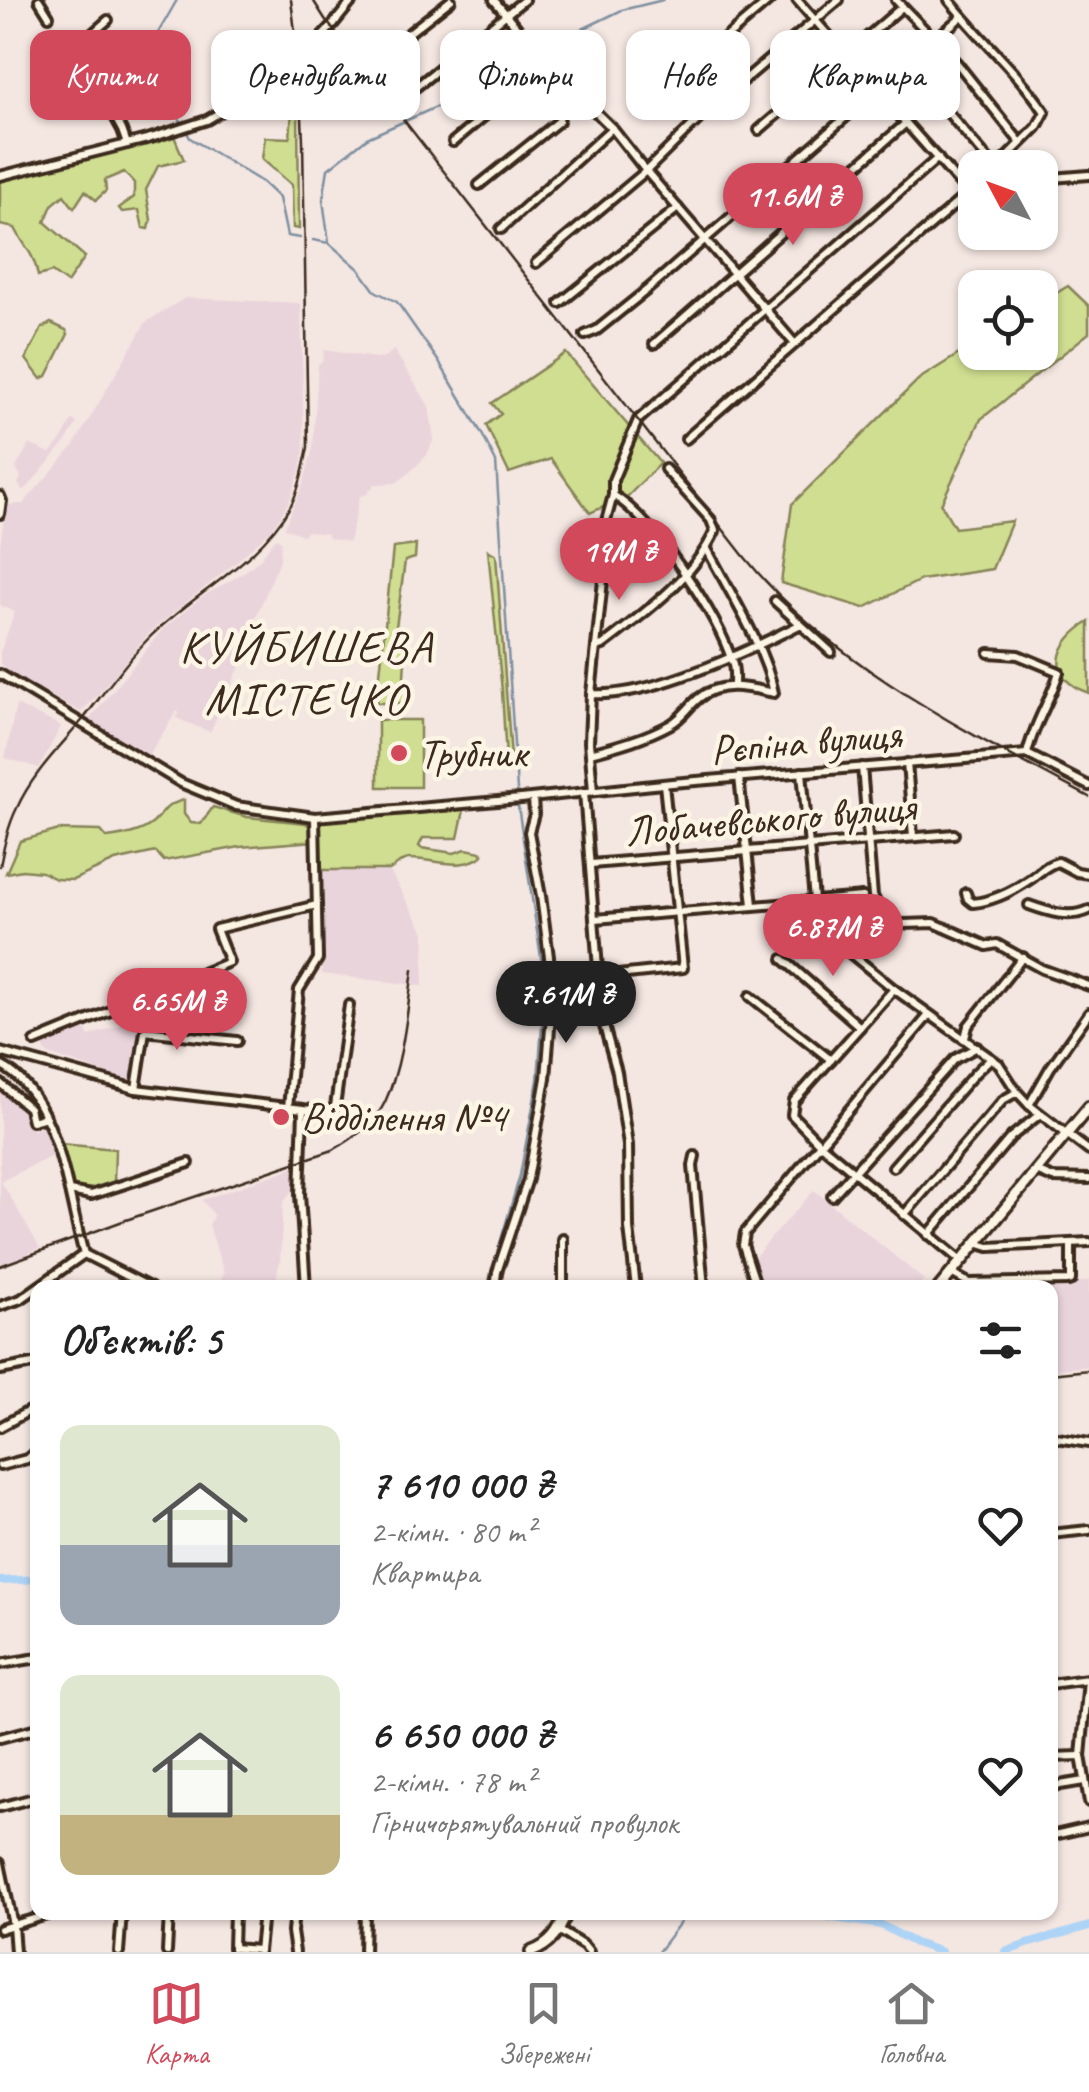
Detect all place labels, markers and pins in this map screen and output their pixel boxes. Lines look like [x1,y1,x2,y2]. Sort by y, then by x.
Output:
pin: 11.6M ₴ [701,163,885,248]
pin: 19M ₴ [549,518,689,603]
place label: Трубник [419,727,530,780]
marker: Трубник [388,742,410,764]
pin: 6.87M ₴ [741,894,925,979]
pin: 7.61M ₴ [474,961,658,1046]
pin: 6.65M ₴ [85,968,269,1053]
place label: Відділення №4 [301,1091,510,1144]
marker: Відділення №4 [270,1106,292,1128]

